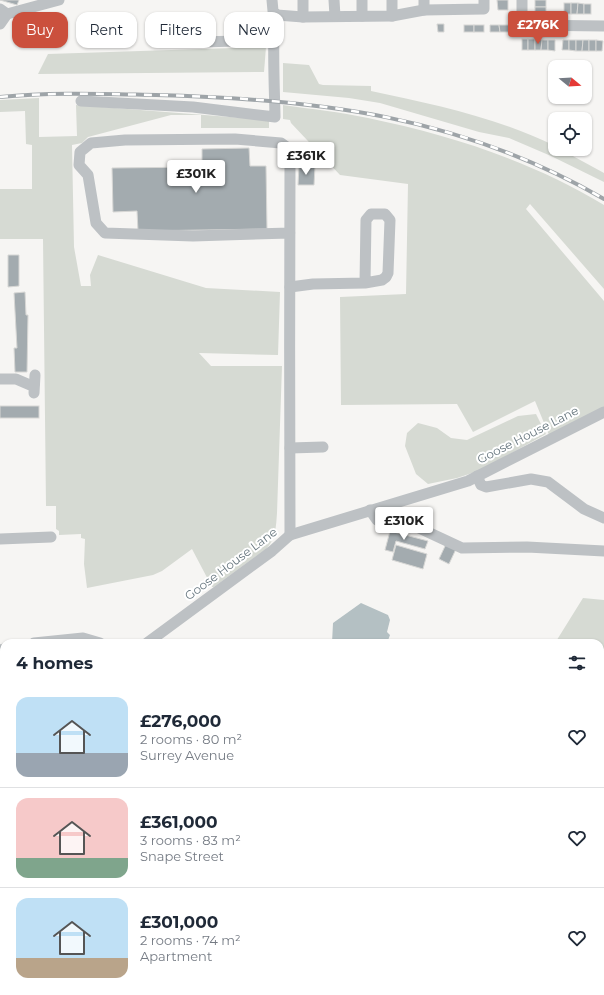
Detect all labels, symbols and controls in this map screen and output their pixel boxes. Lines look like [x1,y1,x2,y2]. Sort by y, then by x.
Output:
pin: £276K [510,11,566,45]
chip: Buy [12,12,68,48]
chip: Rent [76,12,137,48]
chip: Filters [145,12,216,48]
chip: New [224,12,284,48]
text: £276K [517,16,559,32]
north arrow [548,60,592,104]
map controls [548,60,592,156]
button: locate [548,112,592,156]
pin: £361K [278,142,334,176]
text: £361K [286,147,326,163]
pin: £301K [168,160,224,194]
text: £301K [176,165,216,181]
street label: Goose House Lane [475,403,581,467]
pin: £310K [376,507,432,541]
text: £310K [384,512,424,528]
street label: Goose House Lane [182,524,280,603]
icon: filters [566,652,588,674]
text: 4 homes [16,653,93,673]
text: £276,000 [140,711,221,731]
icon: home [48,713,96,761]
icon: heart [566,726,588,748]
text: 2 rooms · 80 m² [140,731,242,747]
text: Surrey Avenue [140,747,234,763]
text: £361,000 [140,812,218,832]
icon: home [48,814,96,862]
icon: heart [566,827,588,849]
text: 3 rooms · 83 m² [140,832,241,848]
text: Snape Street [140,848,224,864]
text: £301,000 [140,912,218,932]
icon: home [48,914,96,962]
icon: heart [566,927,588,949]
text: 2 rooms · 74 m² [140,932,241,948]
text: Apartment [140,948,212,964]

